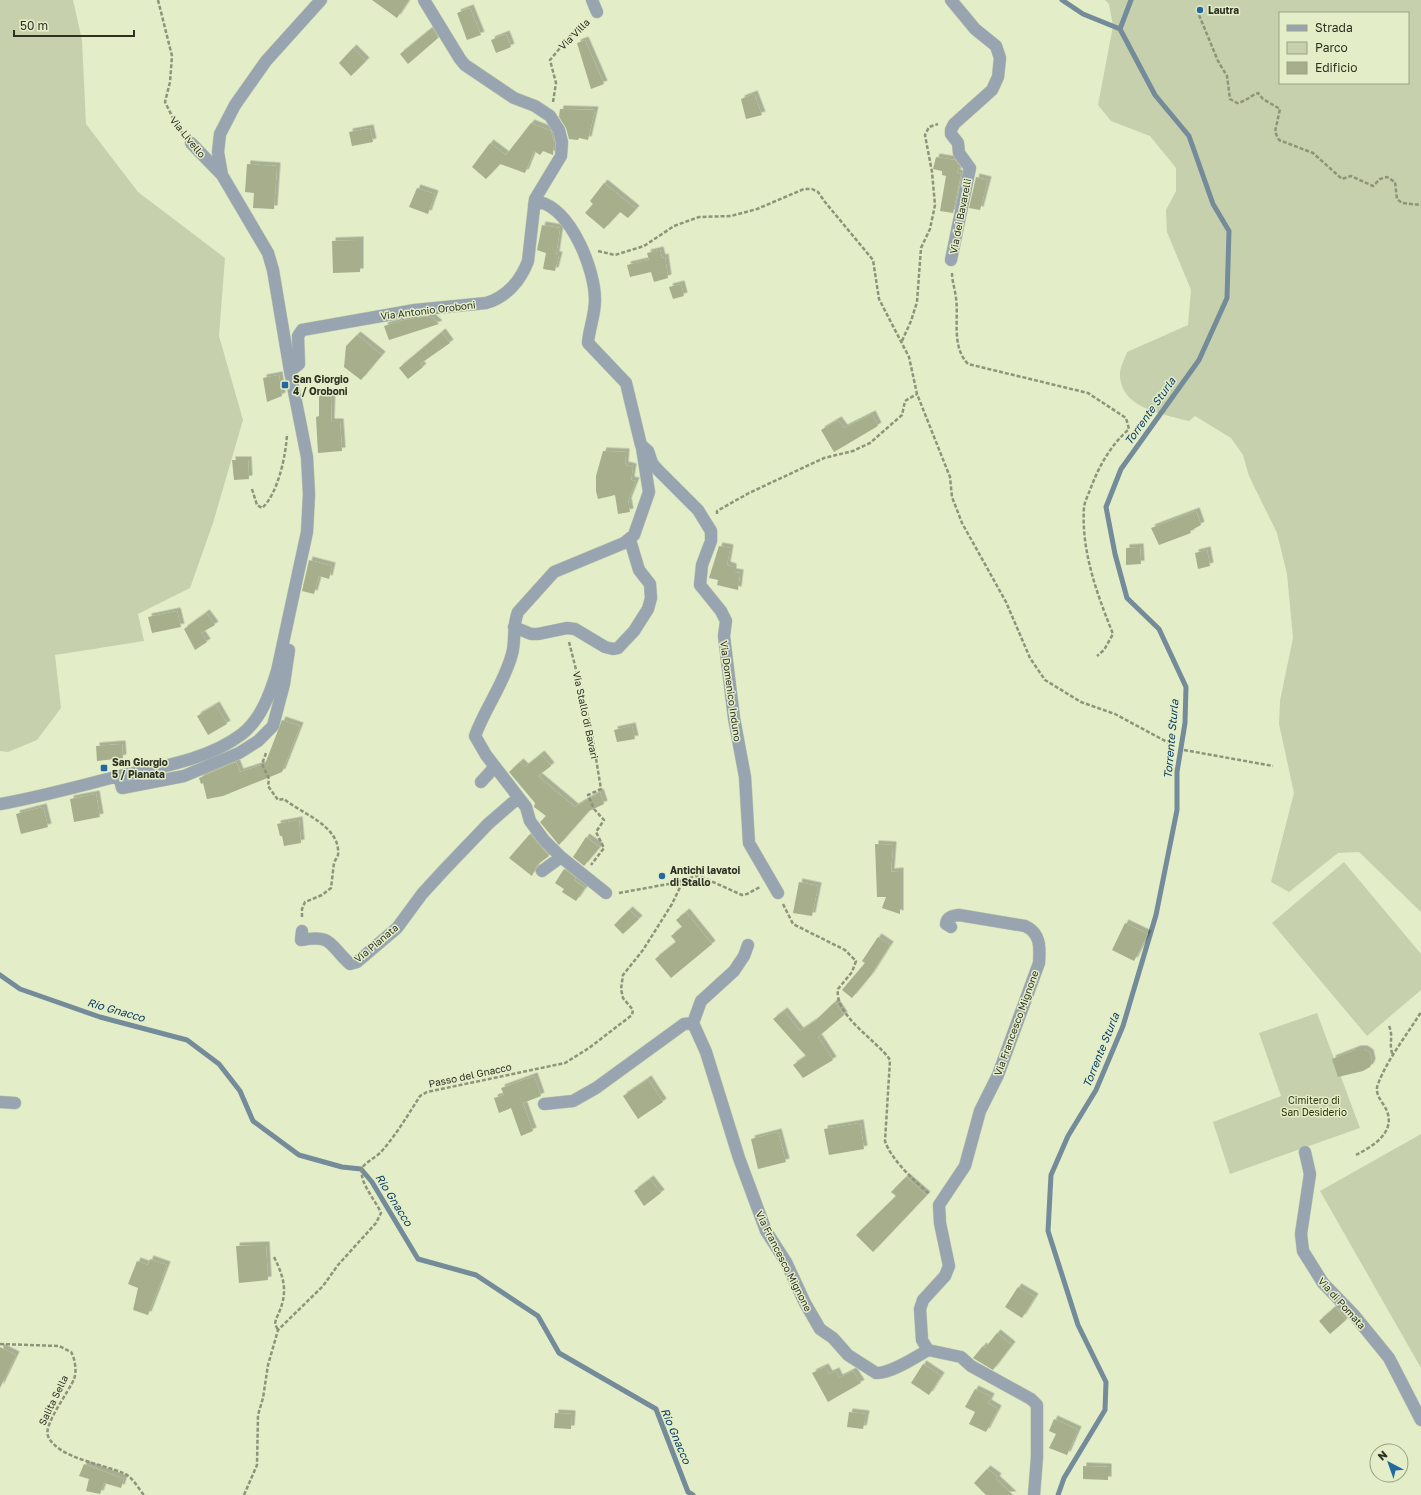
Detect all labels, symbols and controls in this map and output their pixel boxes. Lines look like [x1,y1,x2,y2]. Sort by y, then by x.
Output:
place label: Lautra [1208,4,1239,16]
marker: Lautra [1195,5,1205,15]
scale bar [14,12,134,38]
legend [1279,12,1409,84]
street label: Via Villa [556,16,592,52]
text: 50 m [20,18,48,33]
text: Strada [1315,20,1353,35]
text: Parco [1315,40,1348,55]
text: Edificio [1315,60,1357,75]
street label: Via Livello [168,114,208,160]
street label: Via dei Bavarelli [947,177,973,255]
street label: Via Antonio Oroboni [380,298,476,322]
place label: San Giorgio 4 / Oroboni [293,373,349,397]
water label: Torrente Sturla [1122,374,1178,447]
marker: San Giorgio 4 / Oroboni [280,380,290,390]
street label: Via Domenico Induno [718,640,744,742]
street label: Via Stallo di Bavari [571,670,601,760]
water label: Torrente Sturla [1161,698,1181,779]
place label: San Giorgio 5 / Pianata [112,756,168,780]
marker: San Giorgio 5 / Pianata [99,763,109,773]
place label: Antichi lavatoi di Stallo [670,864,740,888]
marker: Antichi lavatoi di Stallo [657,871,667,881]
street label: Via Pianata [352,921,400,965]
street label: Via Francesco Mignone [991,969,1041,1077]
water label: Rio Gnacco [86,995,148,1024]
water label: Torrente Sturla [1080,1010,1122,1089]
street label: Passo del Gnacco [427,1060,513,1090]
park label: Cimitero di San Desiderio [1281,1094,1347,1118]
water label: Rio Gnacco [373,1171,416,1229]
street label: Via Francesco Mignone [753,1209,815,1313]
street label: Via di Pomata [1316,1275,1368,1331]
street label: Salita Sella [36,1373,70,1427]
water label: Rio Gnacco [659,1406,695,1467]
north arrow [1369,1443,1409,1483]
text: N [1375,1447,1390,1463]

